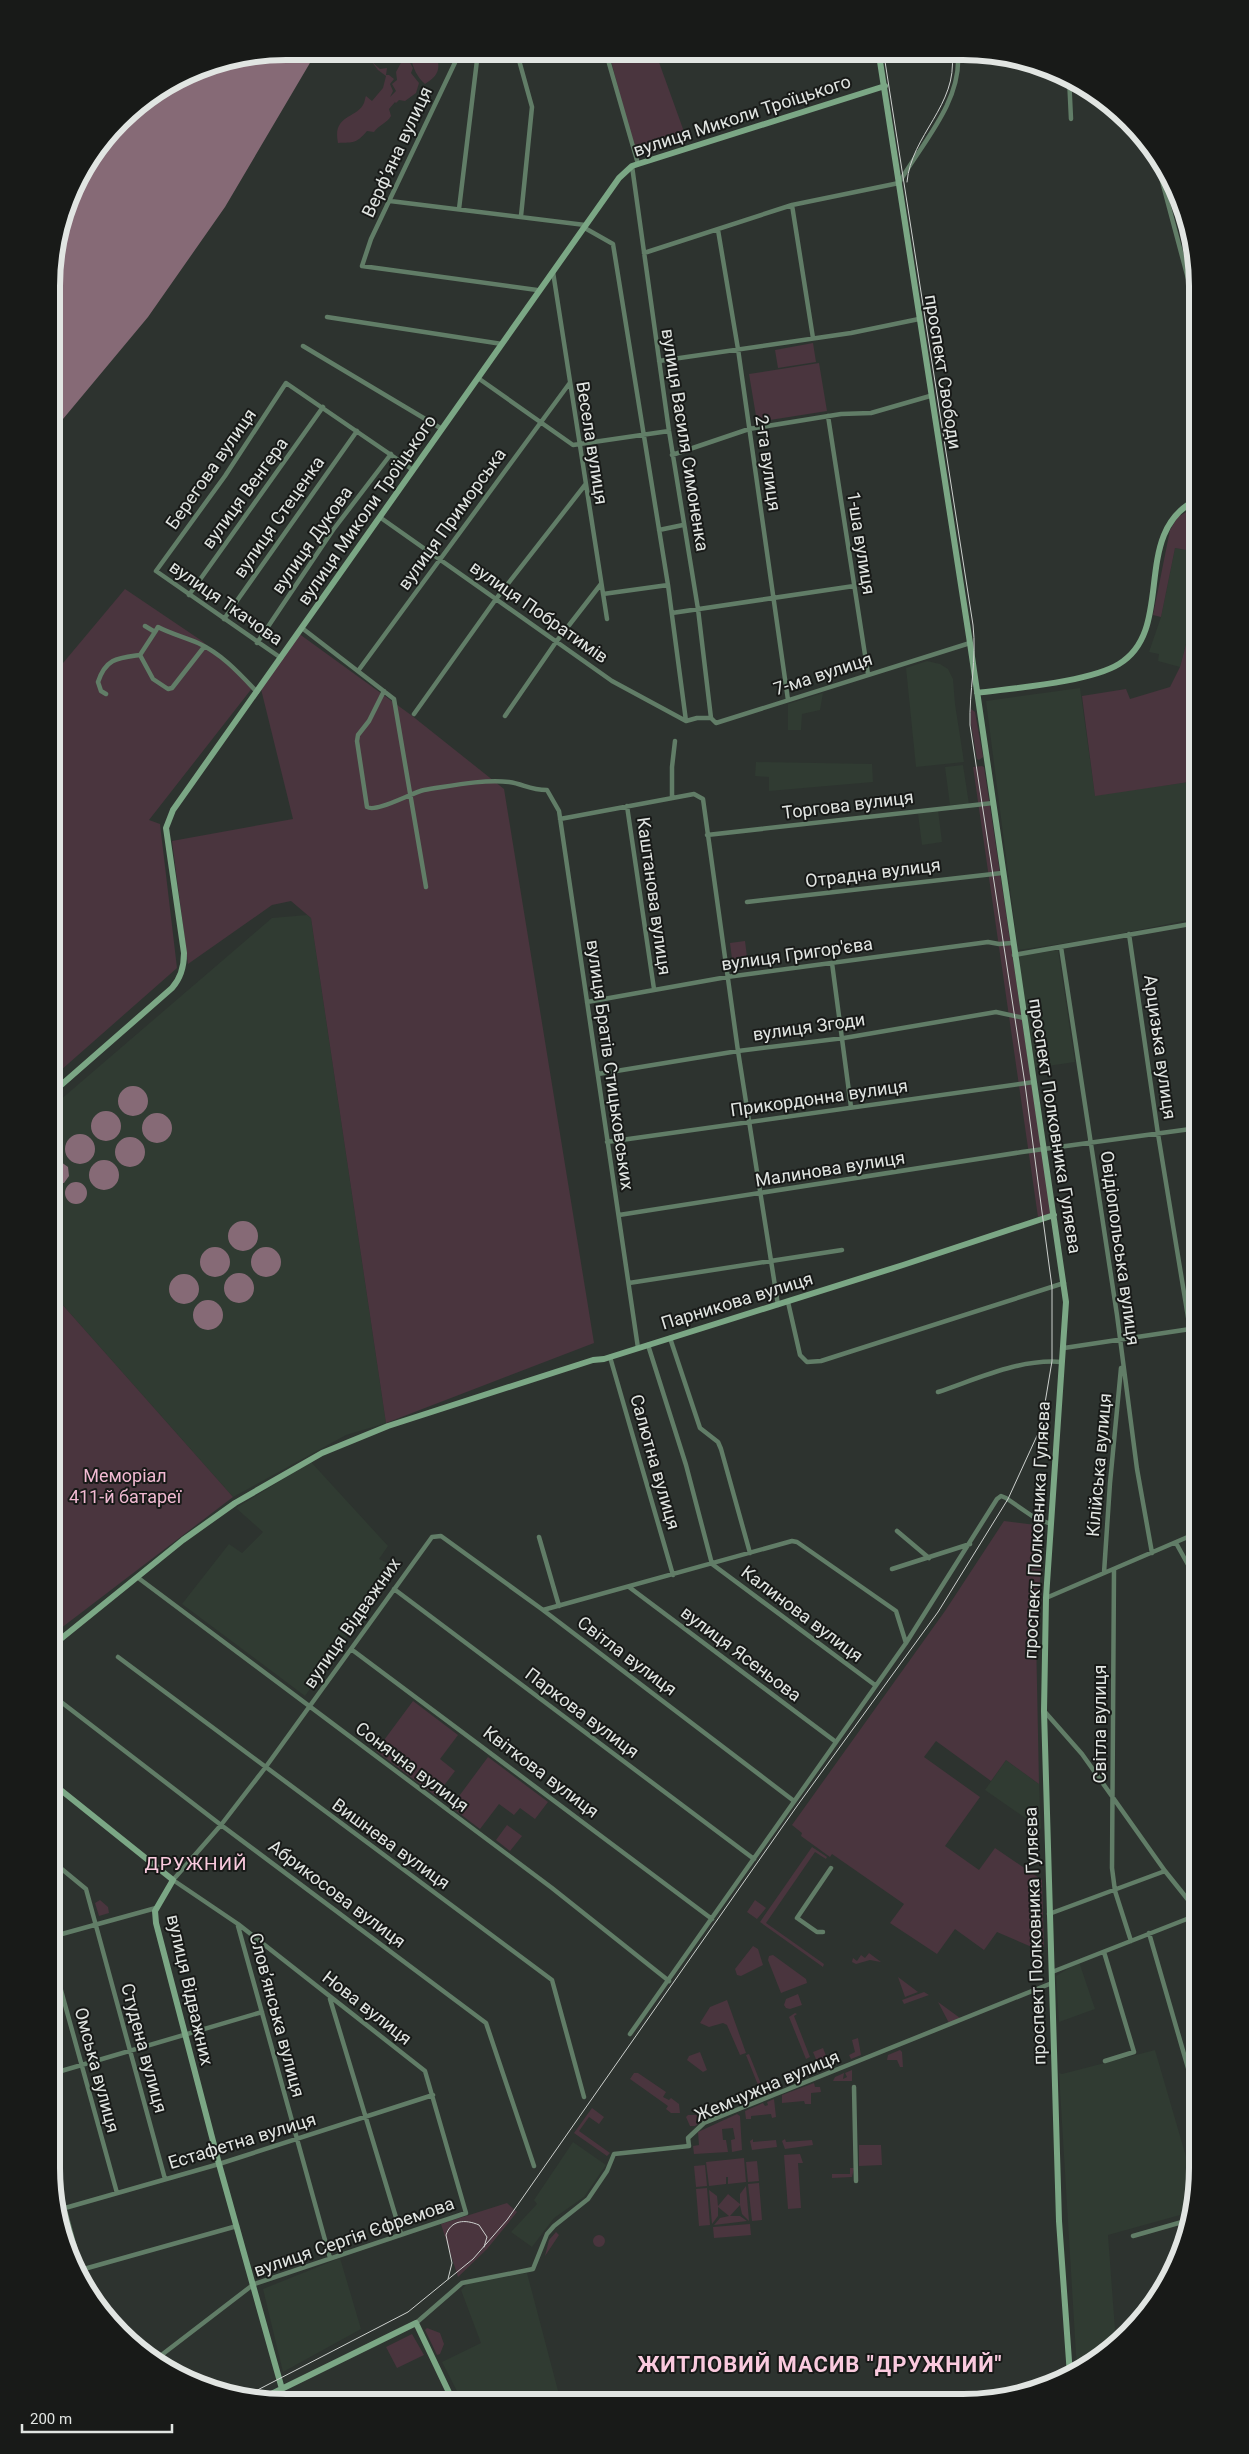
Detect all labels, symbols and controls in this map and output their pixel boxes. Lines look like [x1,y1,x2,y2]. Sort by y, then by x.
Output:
street label: вулиця Миколи Троїцького [630,70,853,161]
street label: Верфʼяна вулиця [357,83,436,220]
street label: проспект Свободи [921,293,966,451]
street label: вулиця Василя Симоненка [657,327,713,553]
street label: Весела вулиця [572,380,613,506]
street label: Берегова вулиця [161,404,260,533]
street label: вулиця Миколи Троїцького [293,411,440,609]
street label: 2-га вулиця [751,414,786,512]
street label: вулиця Венгера [197,433,292,552]
street label: вулиця Приморська [393,444,510,594]
street label: вулиця Стеценка [229,452,328,582]
street label: вулиця Дукова [267,482,356,597]
street label: 1-ша вулиця [843,490,880,596]
street label: вулиця Ткачова [166,556,287,649]
street label: вулиця Побратимів [466,556,612,667]
street label: 7-ма вулиця [771,648,875,699]
street label: Торгова вулиця [781,786,915,823]
street label: Каштанова вулиця [633,816,676,976]
street label: Отрадна вулиця [804,854,942,891]
street label: вулиця Григор'єва [720,932,874,975]
street label: вулиця Братів Стицьковських [583,938,638,1192]
street label: Арцизька вулиця [1140,973,1181,1120]
street label: проспект Полковника Гуляєва [1025,997,1086,1255]
street label: вулиця Згоди [751,1008,866,1045]
street label: Прикордонна вулиця [729,1075,909,1120]
street label: Малинова вулиця [754,1146,906,1191]
street label: Овідіопольська вулиця [1096,1149,1145,1347]
street label: Парникова вулиця [658,1267,815,1334]
street label: Салютна вулиця [626,1392,685,1532]
street label: Кілійська вулиця [1082,1392,1115,1538]
street label: проспект Полковника Гуляєва [1019,1401,1054,1659]
park label: Меморіал 411-й батареї [69,1465,183,1507]
street label: вулиця Відважних [299,1553,404,1692]
street label: Калинова вулиця [737,1561,867,1666]
street label: вулиця Ясеньова [677,1602,806,1706]
street label: Світла вулиця [574,1611,681,1700]
street label: Паркова вулиця [521,1663,643,1762]
street label: Світла вулиця [1089,1665,1110,1783]
street label: Сонячна вулиця [351,1717,473,1816]
street label: Квіткова вулиця [479,1721,603,1822]
street label: Вишнева вулиця [328,1794,454,1893]
street label: проспект Полковника Гуляєва [1020,1807,1049,2065]
street label: Абрикосова вулиця [265,1835,410,1952]
district label: ДРУЖНИЙ [144,1852,248,1875]
street label: вулиця Відважних [163,1912,218,2067]
street label: Словʼянська вулиця [245,1930,310,2099]
street label: Нова вулиця [319,1966,416,2049]
street label: Студена вулиця [117,1981,172,2115]
street label: Омська вулиця [71,2005,124,2135]
street label: Жемчужна вулиця [691,2045,842,2126]
street label: Естафетна вулиця [165,2108,318,2173]
street label: вулиця Сергія Єфремова [251,2192,457,2281]
district label: ЖИТЛОВИЙ МАСИВ "ДРУЖНИЙ" [637,2352,1003,2377]
scale bar [22,2402,172,2434]
text: 200 m [30,2410,72,2428]

